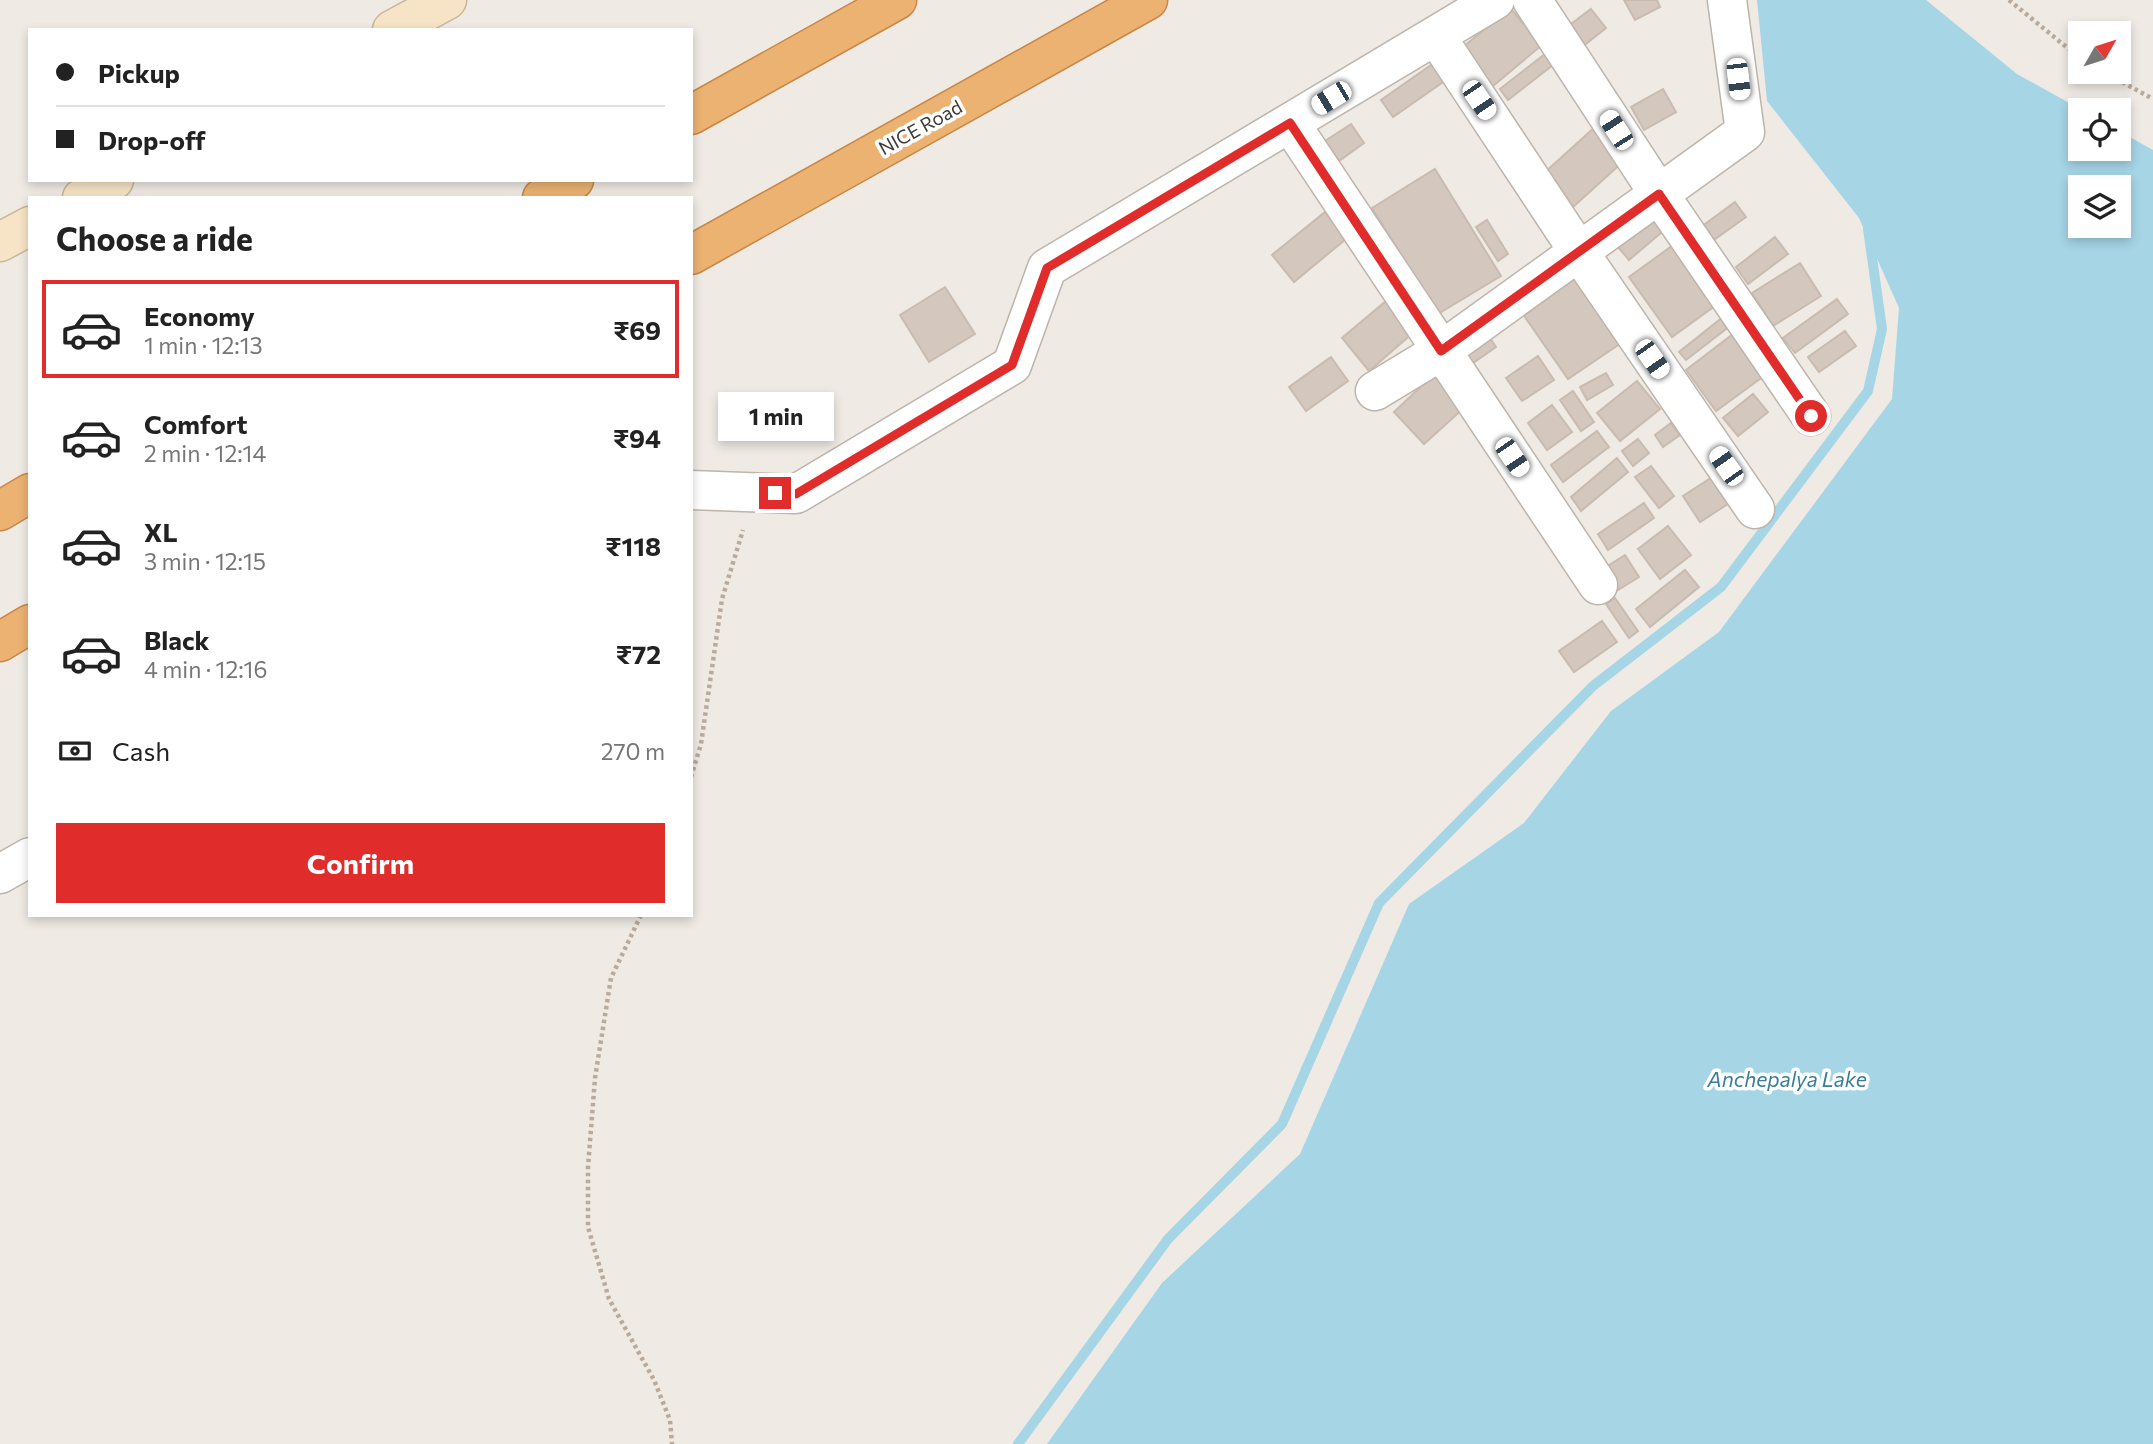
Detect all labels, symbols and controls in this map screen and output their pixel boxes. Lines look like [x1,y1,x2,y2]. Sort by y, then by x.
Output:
north arrow [2068,21,2132,84]
map controls [2068,21,2131,238]
text: Pickup [98,57,180,88]
car [1726,57,1751,101]
car [1459,77,1500,123]
car [1308,78,1355,118]
street label: NICE Road [874,95,966,159]
button: locate [2068,98,2131,161]
car [1596,107,1637,153]
text: Drop-off [98,124,205,155]
button: layers [2068,175,2131,238]
text: Choose a ride [56,218,253,258]
icon: car [60,298,123,361]
text: Economy [144,300,255,331]
text: ₹69 [613,314,661,345]
text: 1 min · 12:13 [144,331,263,359]
car [1632,336,1673,382]
callout: 1 min [717,392,833,440]
route start [1795,400,1827,432]
text: 1 min [749,402,803,430]
icon: car [60,406,123,469]
text: Comfort [144,408,247,439]
text: ₹94 [613,422,661,453]
car [1492,434,1533,480]
text: 2 min · 12:14 [144,439,266,467]
car [1706,443,1747,489]
route end [759,477,791,509]
icon: car [60,514,123,577]
text: XL [144,516,178,547]
text: ₹118 [605,530,661,561]
text: 3 min · 12:15 [144,547,266,575]
icon: car [60,622,123,685]
text: Black [144,624,210,655]
text: ₹72 [616,638,661,669]
text: 4 min · 12:16 [144,655,267,683]
icon: cash [56,732,94,770]
text: Cash [112,735,170,766]
text: 270 m [601,737,665,765]
button: Confirm [56,823,665,903]
water label: Anchepalya Lake [1706,1066,1867,1091]

